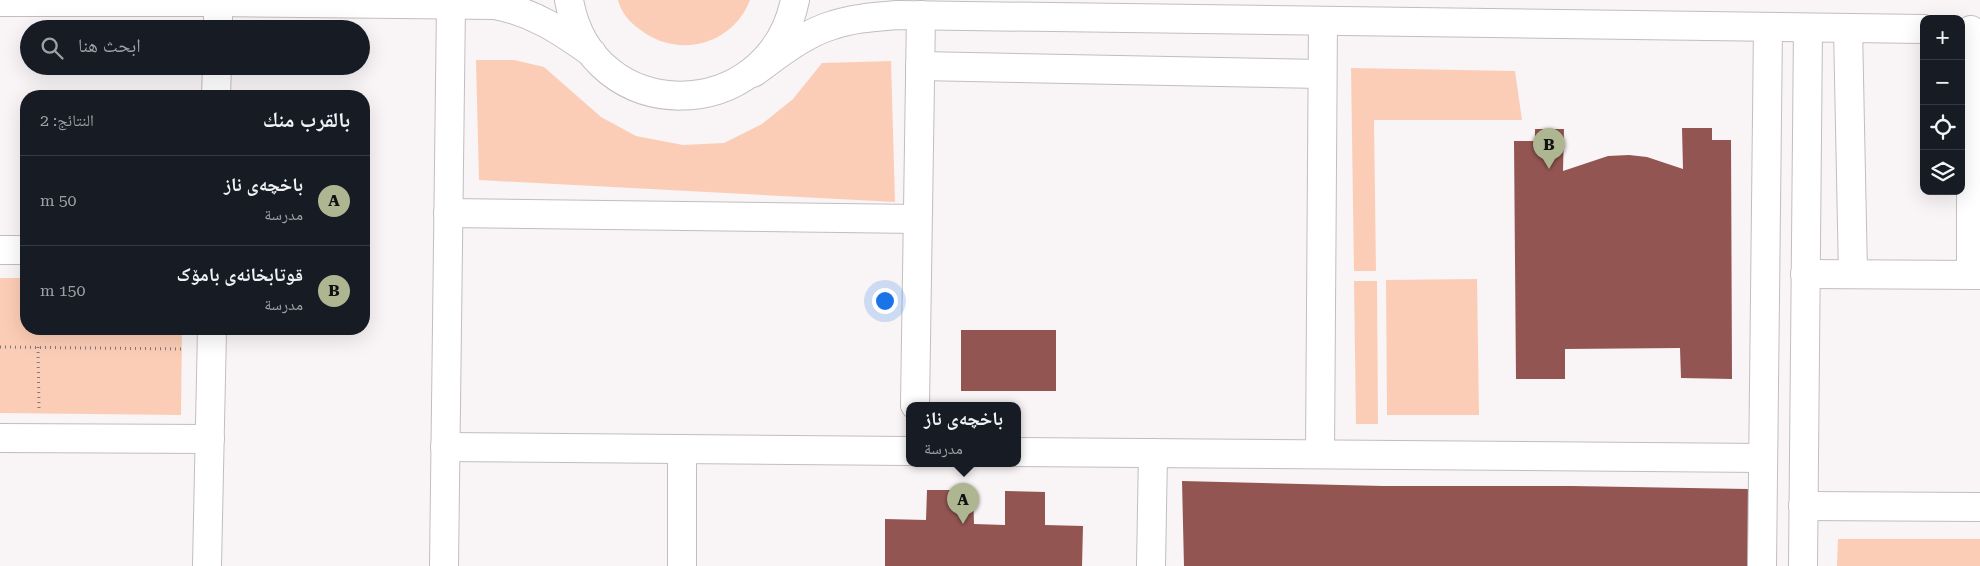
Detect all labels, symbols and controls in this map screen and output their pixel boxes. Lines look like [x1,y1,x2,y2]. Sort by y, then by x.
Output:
map controls [1920,15,1965,195]
button: + [1920,15,1965,60]
search box [20,20,370,75]
icon: search [38,34,66,62]
text: ابحث هنا [78,34,141,57]
button: − [1920,60,1965,105]
button: locate [1920,105,1965,150]
text: بالقرب منك [263,108,350,132]
text: النتائج: 2 [40,111,94,130]
pin: B [1533,128,1565,169]
button: layers [1920,150,1965,195]
text: باخچەی ناز [224,173,303,196]
text: 50 m [40,191,77,210]
text: A [328,191,340,210]
text: مدرسة [264,205,303,224]
text: قوتابخانەی بامۆک [176,263,303,286]
text: 150 m [40,281,86,300]
text: B [328,281,340,300]
your location [872,288,898,314]
text: مدرسة [264,295,303,314]
popup [906,402,1021,467]
text: باخچەی ناز [924,407,1003,430]
text: مدرسة [924,439,963,458]
pin: A [947,483,979,524]

